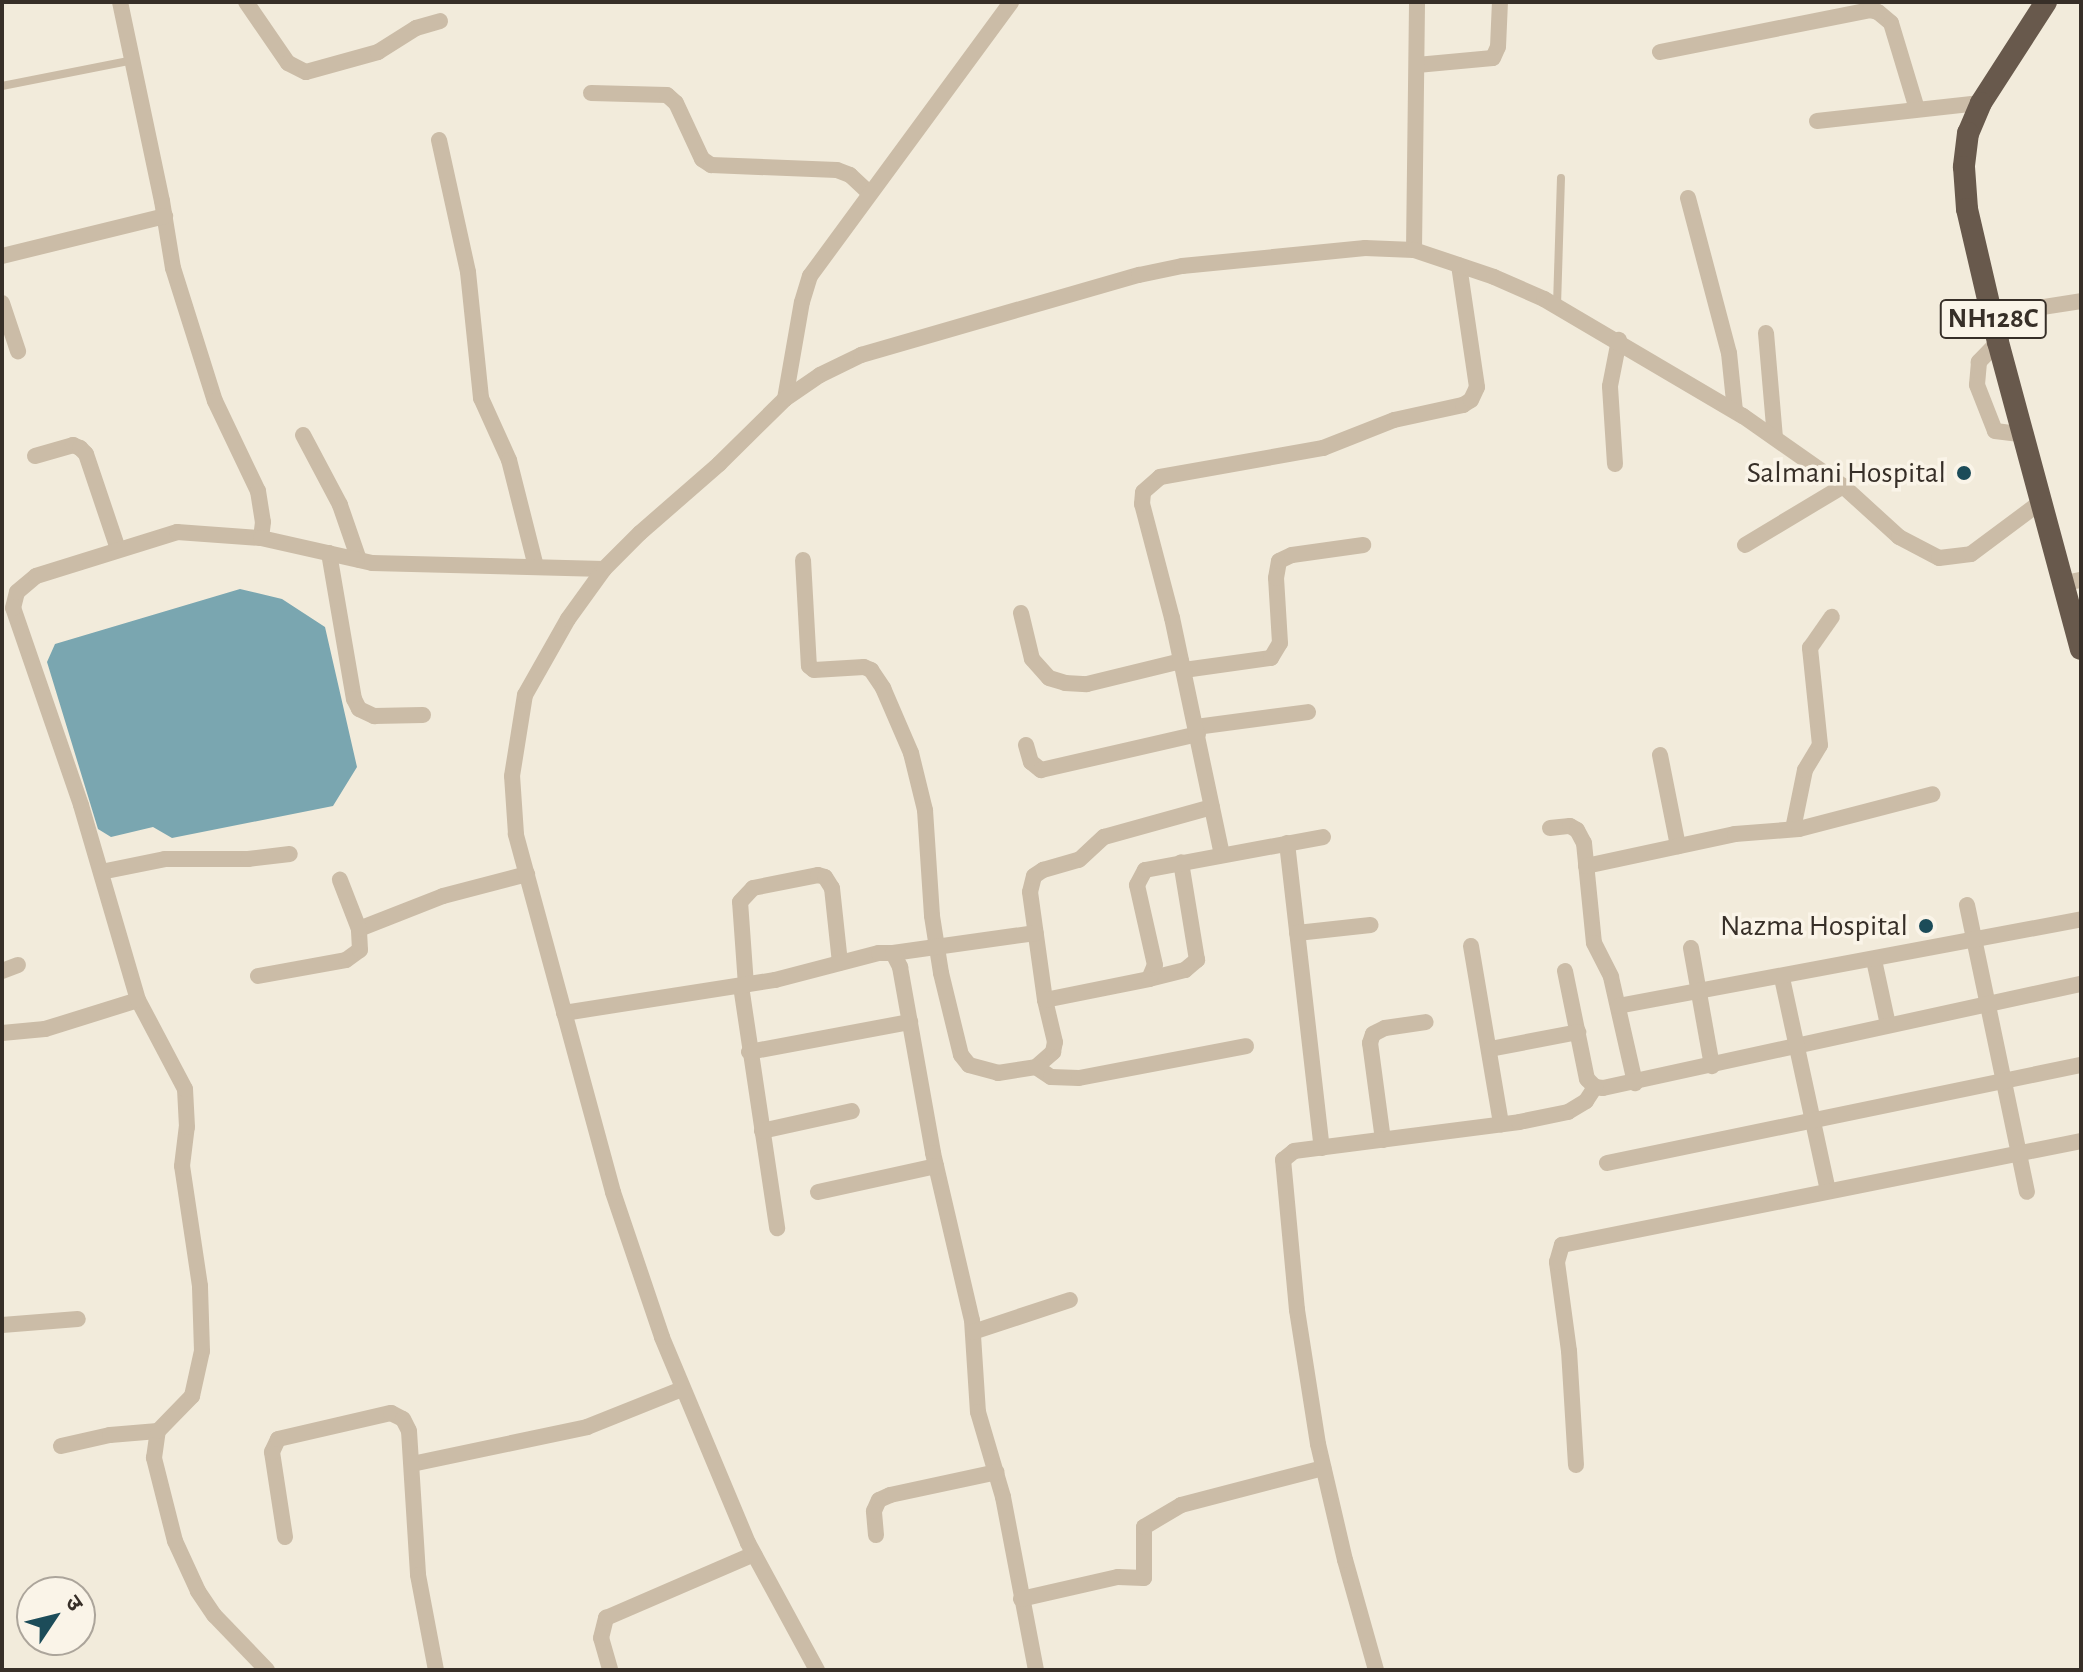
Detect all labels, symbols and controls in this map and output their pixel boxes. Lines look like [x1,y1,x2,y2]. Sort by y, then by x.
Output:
road number: NH128C [1939,295,2047,343]
place label: Salmani Hospital [1747,455,1946,491]
marker: Salmani Hospital [1953,462,1975,484]
place label: Nazma Hospital [1720,908,1908,944]
marker: Nazma Hospital [1915,915,1937,937]
north arrow [16,1576,96,1656]
text: उ [61,1592,87,1615]

